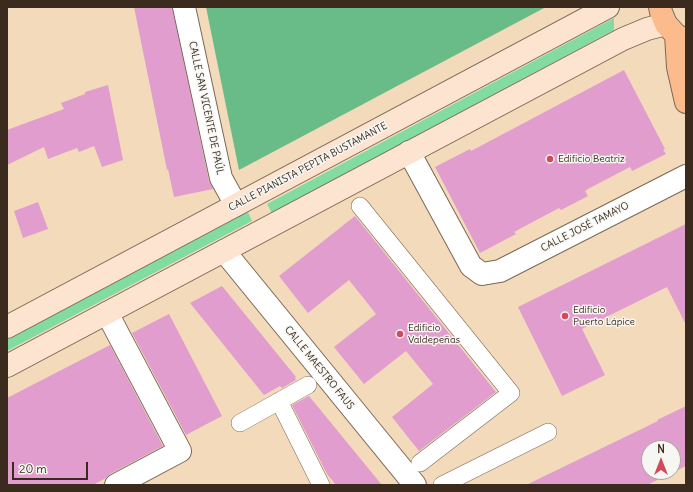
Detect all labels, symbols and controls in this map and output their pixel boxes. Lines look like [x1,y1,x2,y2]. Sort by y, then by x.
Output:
street label: CALLE SAN VICENTE DE PAÚL [186,40,226,176]
street label: CALLE PIANISTA PEPITA BUSTAMANTE [227,120,389,214]
place label: Edificio Beatriz [558,153,625,165]
marker: Edificio Beatriz [545,154,555,164]
street label: CALLE JOSÉ TAMAYO [539,200,631,254]
place label: Edificio Puerto Lápice [573,304,635,328]
marker: Edificio Puerto Lápice [560,311,570,321]
place label: Edificio Valdepeñas [408,322,460,346]
street label: CALLE MAESTRO FAUS [282,324,356,412]
marker: Edificio Valdepeñas [395,329,405,339]
north arrow [641,440,681,480]
text: N [657,442,665,456]
scale bar [14,454,90,480]
text: 20 m [19,461,47,476]

